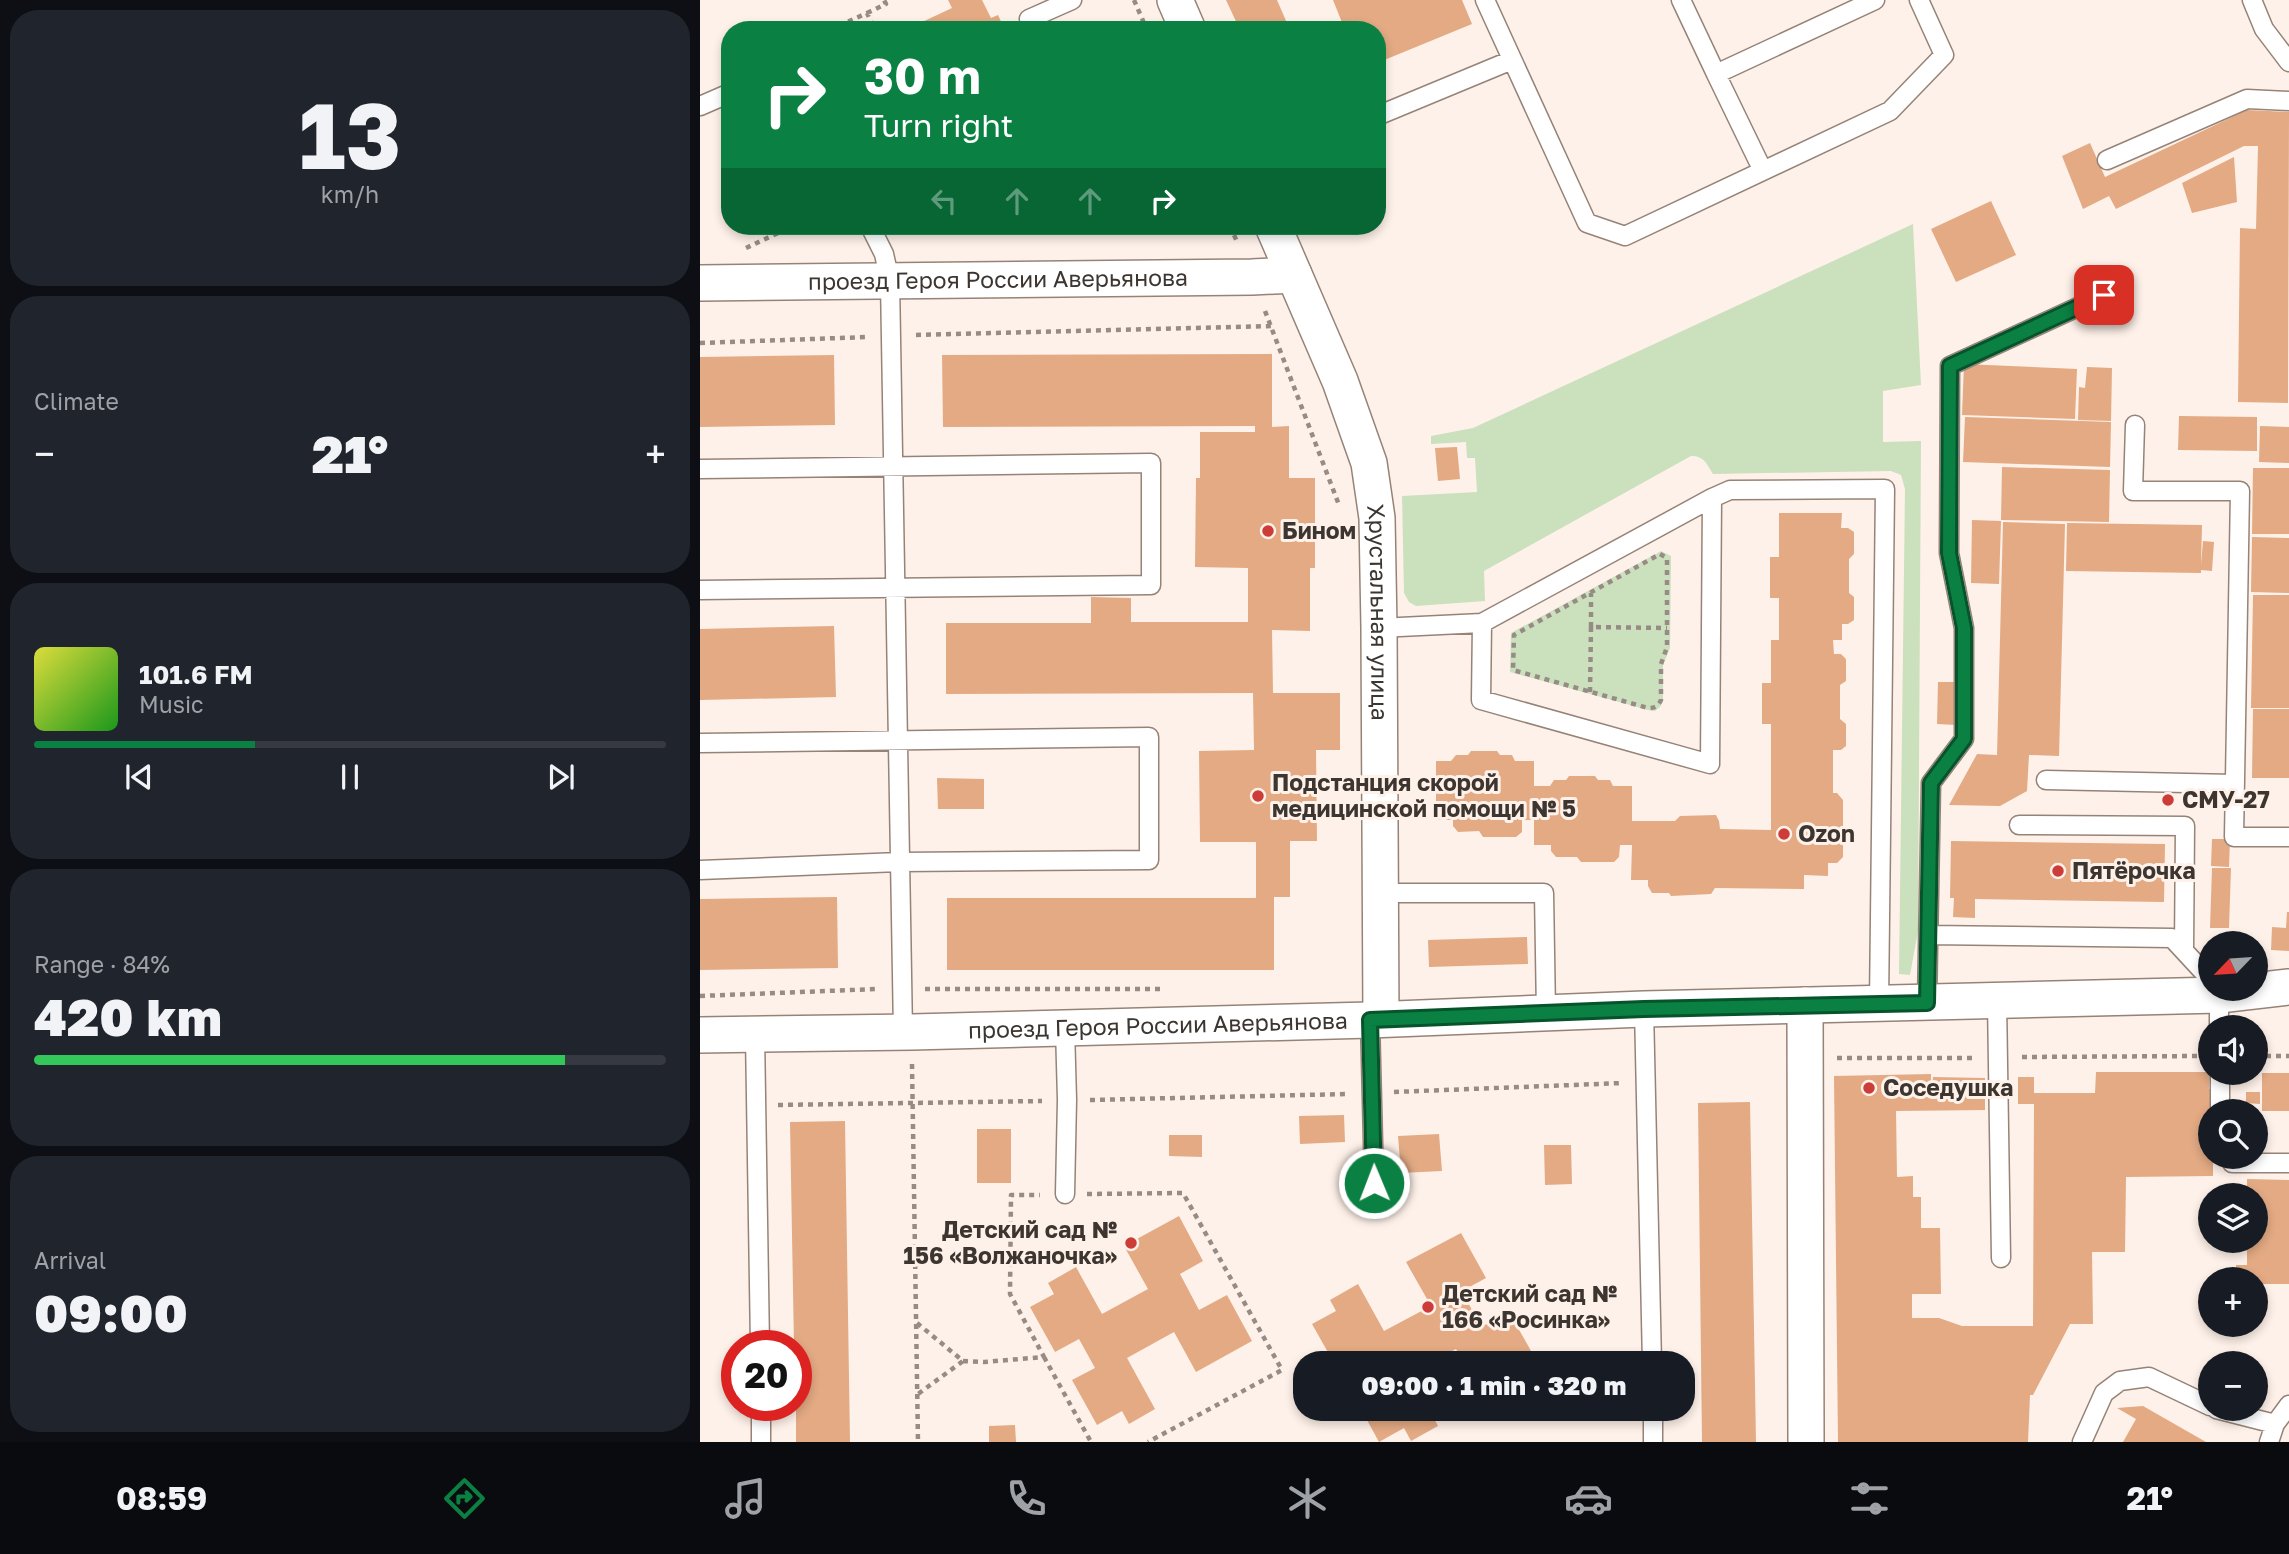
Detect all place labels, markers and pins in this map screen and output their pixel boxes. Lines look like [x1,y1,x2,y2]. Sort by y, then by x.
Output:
pin [2074,265,2134,325]
place label: Бином [1282,516,1356,544]
marker: Бином [1260,523,1276,539]
place label: Подстанция скорой медицинской помощи № 5 [1272,768,1576,822]
place label: СМУ-27 [2182,785,2270,813]
marker: Подстанция скорой медицинской помощи № 5 [1250,788,1266,804]
marker: СМУ-27 [2160,792,2176,808]
place label: Ozon [1798,819,1855,847]
marker: Ozon [1776,826,1792,842]
place label: Пятёрочка [2072,856,2196,884]
marker: Пятёрочка [2050,863,2066,879]
place label: Соседушка [1883,1073,2013,1101]
marker: Соседушка [1861,1080,1877,1096]
place label: Детский сад № 156 «Волжаночка» [903,1215,1117,1269]
marker: Детский сад № 156 «Волжаночка» [1123,1235,1139,1251]
place label: Детский сад № 166 «Росинка» [1442,1279,1617,1333]
marker: Детский сад № 166 «Росинка» [1420,1299,1436,1315]

